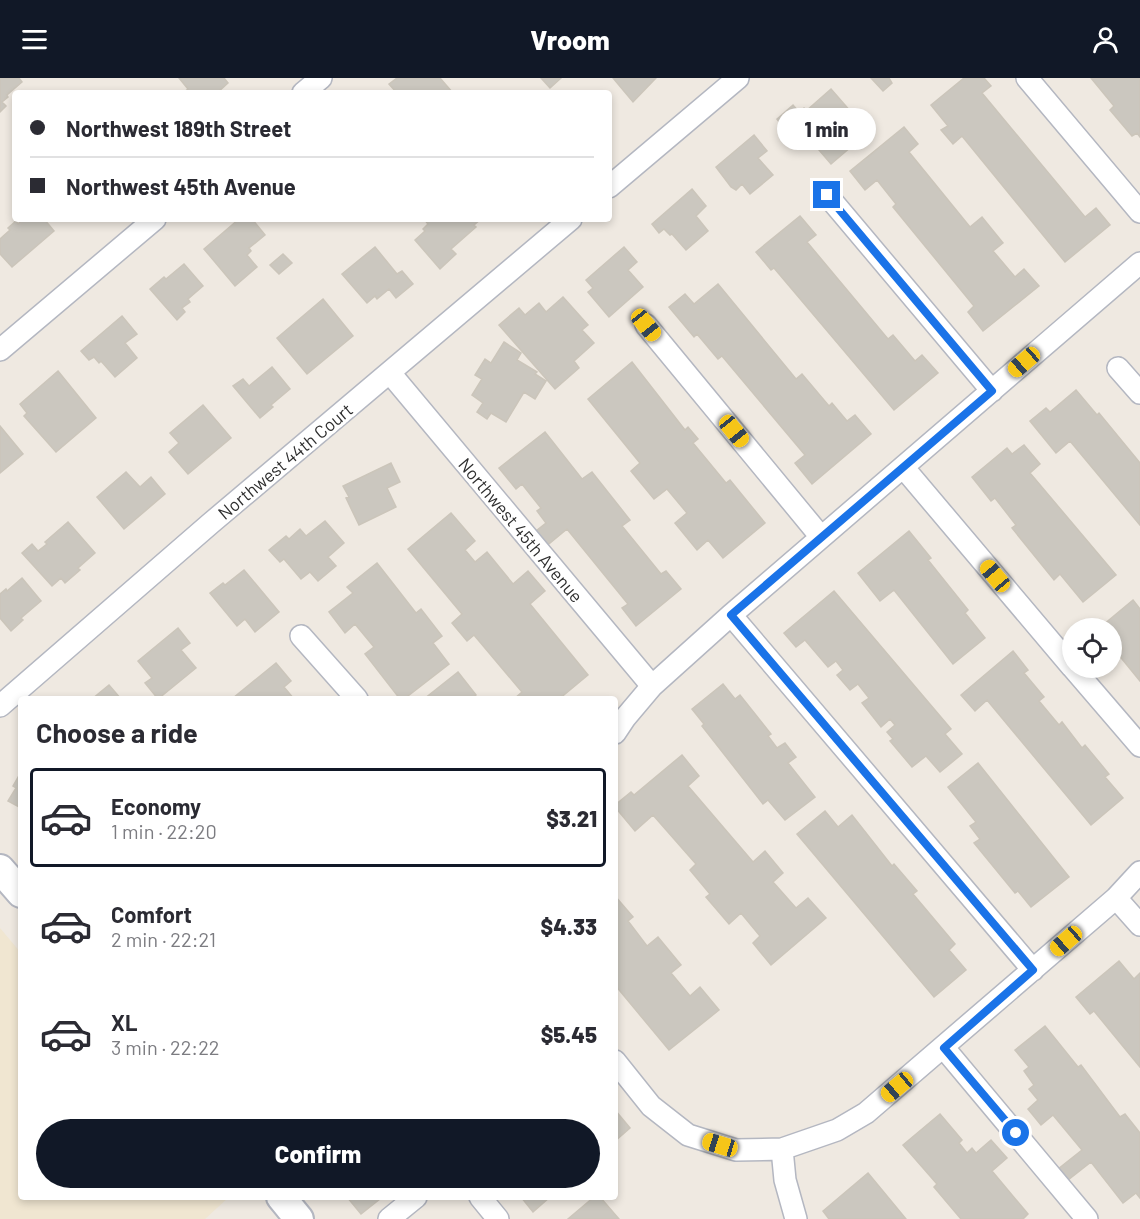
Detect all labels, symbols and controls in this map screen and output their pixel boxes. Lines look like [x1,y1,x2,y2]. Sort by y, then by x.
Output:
icon: menu [18,23,51,56]
text: Vroom [530,23,610,55]
icon: person [1089,23,1122,56]
callout: 1 min [778,108,876,150]
text: Northwest 189th Street [66,115,291,141]
text: 1 min [805,117,848,141]
text: Northwest 45th Avenue [66,173,296,199]
route end [813,181,840,208]
car [628,305,664,345]
car [1005,343,1043,381]
street label: Northwest 44th Court [213,398,357,524]
car [716,411,752,451]
street label: Northwest 45th Avenue [454,453,588,607]
car [977,556,1013,596]
map controls [1062,618,1122,678]
button: locate [1062,618,1122,678]
text: Choose a ride [36,716,198,748]
icon: car [39,791,93,845]
text: Economy [111,793,201,819]
text: $3.21 [546,805,597,831]
text: 1 min · 22:20 [111,819,217,843]
icon: car [39,899,93,953]
text: Comfort [111,901,192,927]
text: $4.33 [541,913,597,939]
car [1047,922,1085,960]
text: 2 min · 22:21 [111,927,216,951]
icon: car [39,1007,93,1061]
text: XL [111,1009,137,1035]
text: $5.45 [541,1021,597,1047]
text: 3 min · 22:22 [111,1035,220,1059]
car [877,1069,917,1105]
button: Confirm [36,1119,600,1188]
route start [1002,1119,1029,1146]
car [700,1131,740,1159]

